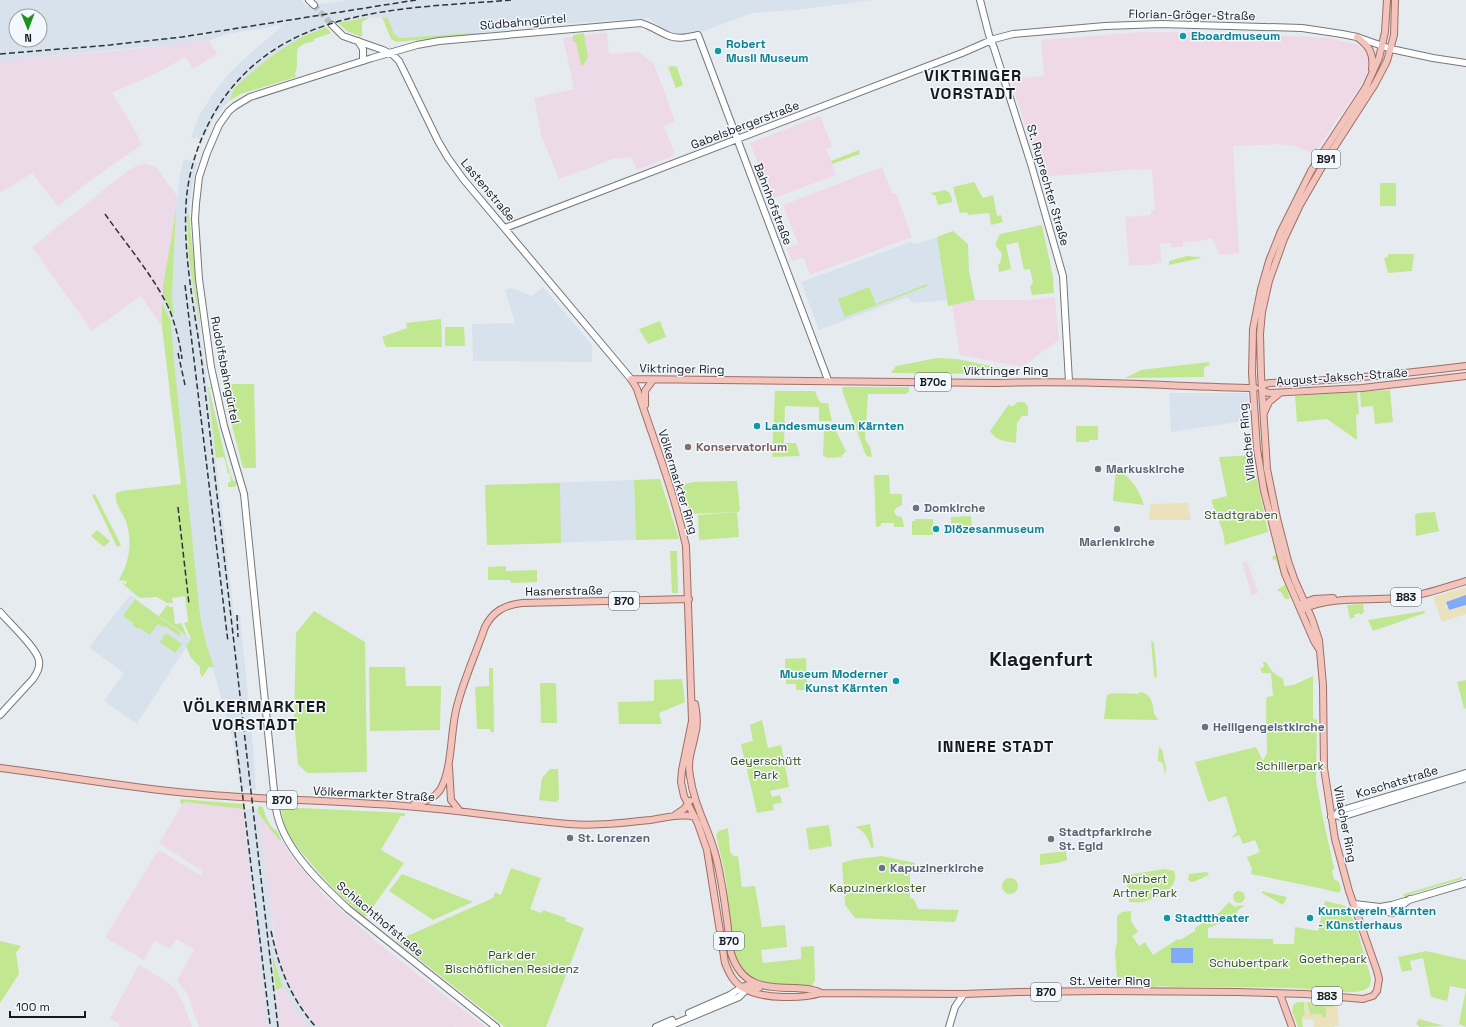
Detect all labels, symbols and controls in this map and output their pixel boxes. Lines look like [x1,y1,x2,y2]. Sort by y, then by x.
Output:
street label: Florian-Gröger-Straße [1128,6,1256,24]
north arrow [8,8,48,48]
street label: Südbahngürtel [479,10,567,34]
place label: Eboardmuseum [1191,28,1280,44]
text: N [24,31,32,45]
marker: Eboardmuseum [1178,31,1188,41]
place label: Robert Musil Museum [726,36,809,66]
marker: Robert Musil Museum [713,46,723,56]
district label: VIKTRINGER VORSTADT [924,65,1022,104]
street label: Gabelsbergerstraße [689,97,801,153]
street label: St. Ruprechter Straße [1023,122,1073,248]
road number: B91 [1312,150,1340,168]
street label: Lastenstraße [457,155,519,225]
street label: Bahnhofstraße [750,161,796,247]
street label: Rudolfsbahngürtel [207,315,243,425]
street label: Viktringer Ring [639,360,725,378]
street label: Viktringer Ring [963,363,1049,379]
street label: August-Jaksch-Straße [1276,364,1408,390]
road number: B70c [915,373,951,391]
street label: Villacher Ring [1235,402,1259,482]
place label: Landesmuseum Kärnten [765,418,904,434]
marker: Landesmuseum Kärnten [752,421,762,431]
street label: Völkermarkter Ring [654,428,702,536]
place label: Konservatorium [696,439,787,455]
marker: Konservatorium [683,442,693,452]
place label: Markuskirche [1106,461,1185,477]
marker: Markuskirche [1093,464,1103,474]
place label: Domkirche [924,500,986,516]
marker: Domkirche [911,503,921,513]
park label: Stadtgraben [1204,507,1278,523]
place label: Diözesanmuseum [944,521,1044,537]
marker: Diözesanmuseum [931,524,941,534]
marker: Marienkirche [1112,524,1122,534]
place label: Marienkirche [1079,534,1155,550]
street label: Hasnerstraße [525,582,603,600]
road number: B83 [1391,588,1421,606]
road number: B70 [609,592,639,610]
district label: Klagenfurt [989,646,1093,672]
place label: Museum Moderner Kunst Kärnten [780,666,888,696]
marker: Museum Moderner Kunst Kärnten [891,676,901,686]
district label: VÖLKERMARKTER VORSTADT [183,696,327,735]
place label: Heiligengeistkirche [1213,719,1325,735]
marker: Heiligengeistkirche [1200,722,1210,732]
district label: INNERE STADT [937,736,1055,757]
park label: Geyerschütt Park [730,753,802,783]
park label: Schillerpark [1256,758,1325,774]
street label: Koschatstraße [1354,762,1440,802]
street label: Völkermarkter Straße [313,783,435,805]
street label: Villacher Ring [1330,784,1360,864]
road number: B70 [267,791,297,809]
place label: Stadtpfarkirche St. Egid [1059,824,1152,854]
place label: St. Lorenzen [578,830,650,846]
marker: St. Lorenzen [565,833,575,843]
marker: Stadtpfarkirche St. Egid [1046,834,1056,844]
place label: Kapuzinerkirche [890,860,984,876]
marker: Kapuzinerkirche [877,863,887,873]
park label: Norbert Artner Park [1113,871,1178,901]
street label: Schlachthofstraße [333,878,427,960]
park label: Kapuzinerkloster [829,880,927,896]
place label: Kunstverein Kärnten - Künstlerhaus [1318,903,1436,933]
place label: Stadttheater [1175,910,1250,926]
marker: Stadttheater [1162,913,1172,923]
marker: Kunstverein Kärnten - Künstlerhaus [1305,913,1315,923]
road number: B70 [714,932,744,950]
park label: Park der Bischöflichen Residenz [445,947,579,977]
park label: Goethepark [1299,951,1367,967]
park label: Schubertpark [1209,955,1289,971]
street label: St. Veiter Ring [1069,973,1151,989]
road number: B70 [1031,983,1061,1001]
road number: B83 [1312,987,1342,1005]
scale bar [10,993,85,1019]
text: 100 m [16,999,50,1015]

